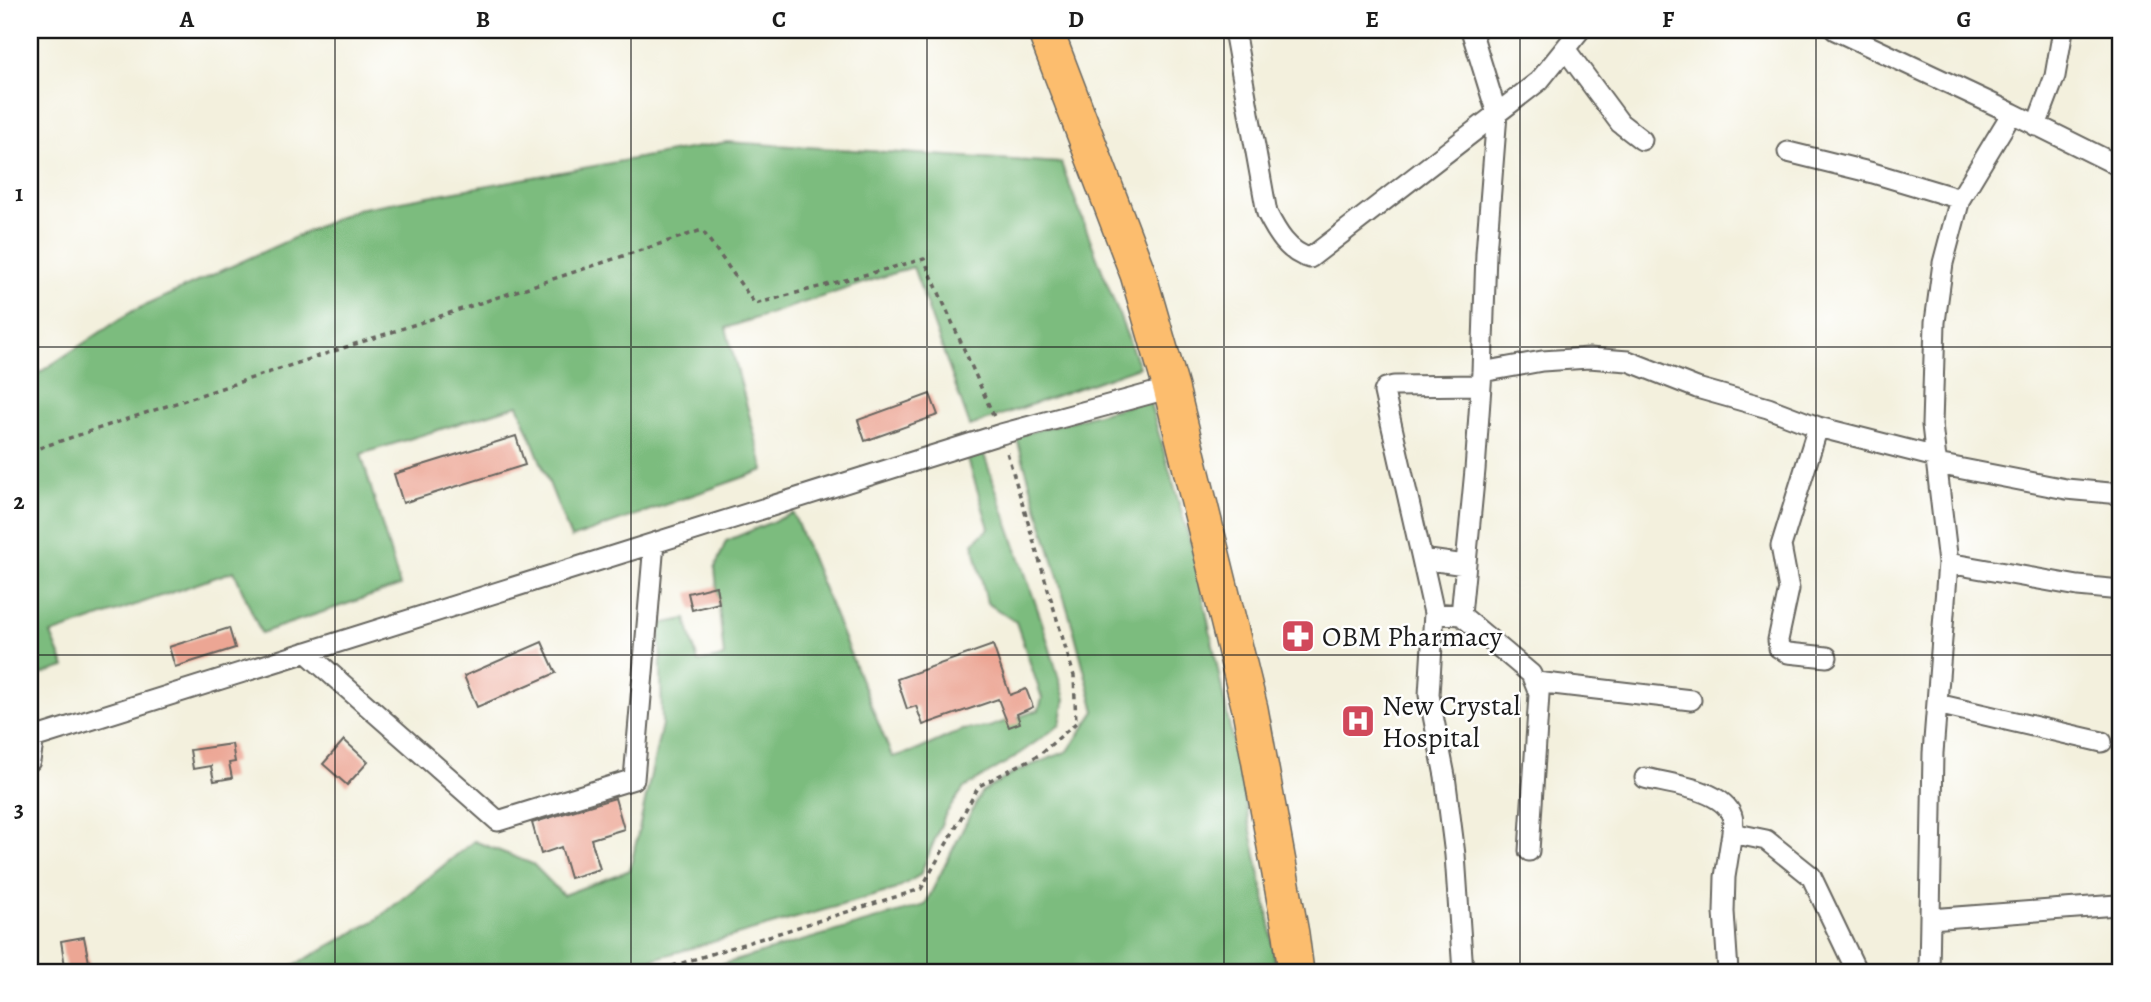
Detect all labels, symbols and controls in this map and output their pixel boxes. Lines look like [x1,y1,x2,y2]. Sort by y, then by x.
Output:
text: A [179,4,195,35]
text: B [476,4,490,35]
text: C [772,4,786,35]
text: D [1068,4,1084,35]
text: E [1365,4,1379,35]
text: F [1662,4,1675,35]
text: G [1956,4,1972,35]
text: 1 [15,178,23,209]
text: 2 [13,486,25,517]
pharmacy icon: OBM Pharmacy [1279,617,1317,655]
place label: OBM Pharmacy [1322,618,1503,656]
place label: New Crystal Hospital [1382,687,1521,757]
hospital icon: New Crystal Hospital [1339,702,1377,740]
text: 3 [14,794,24,825]

